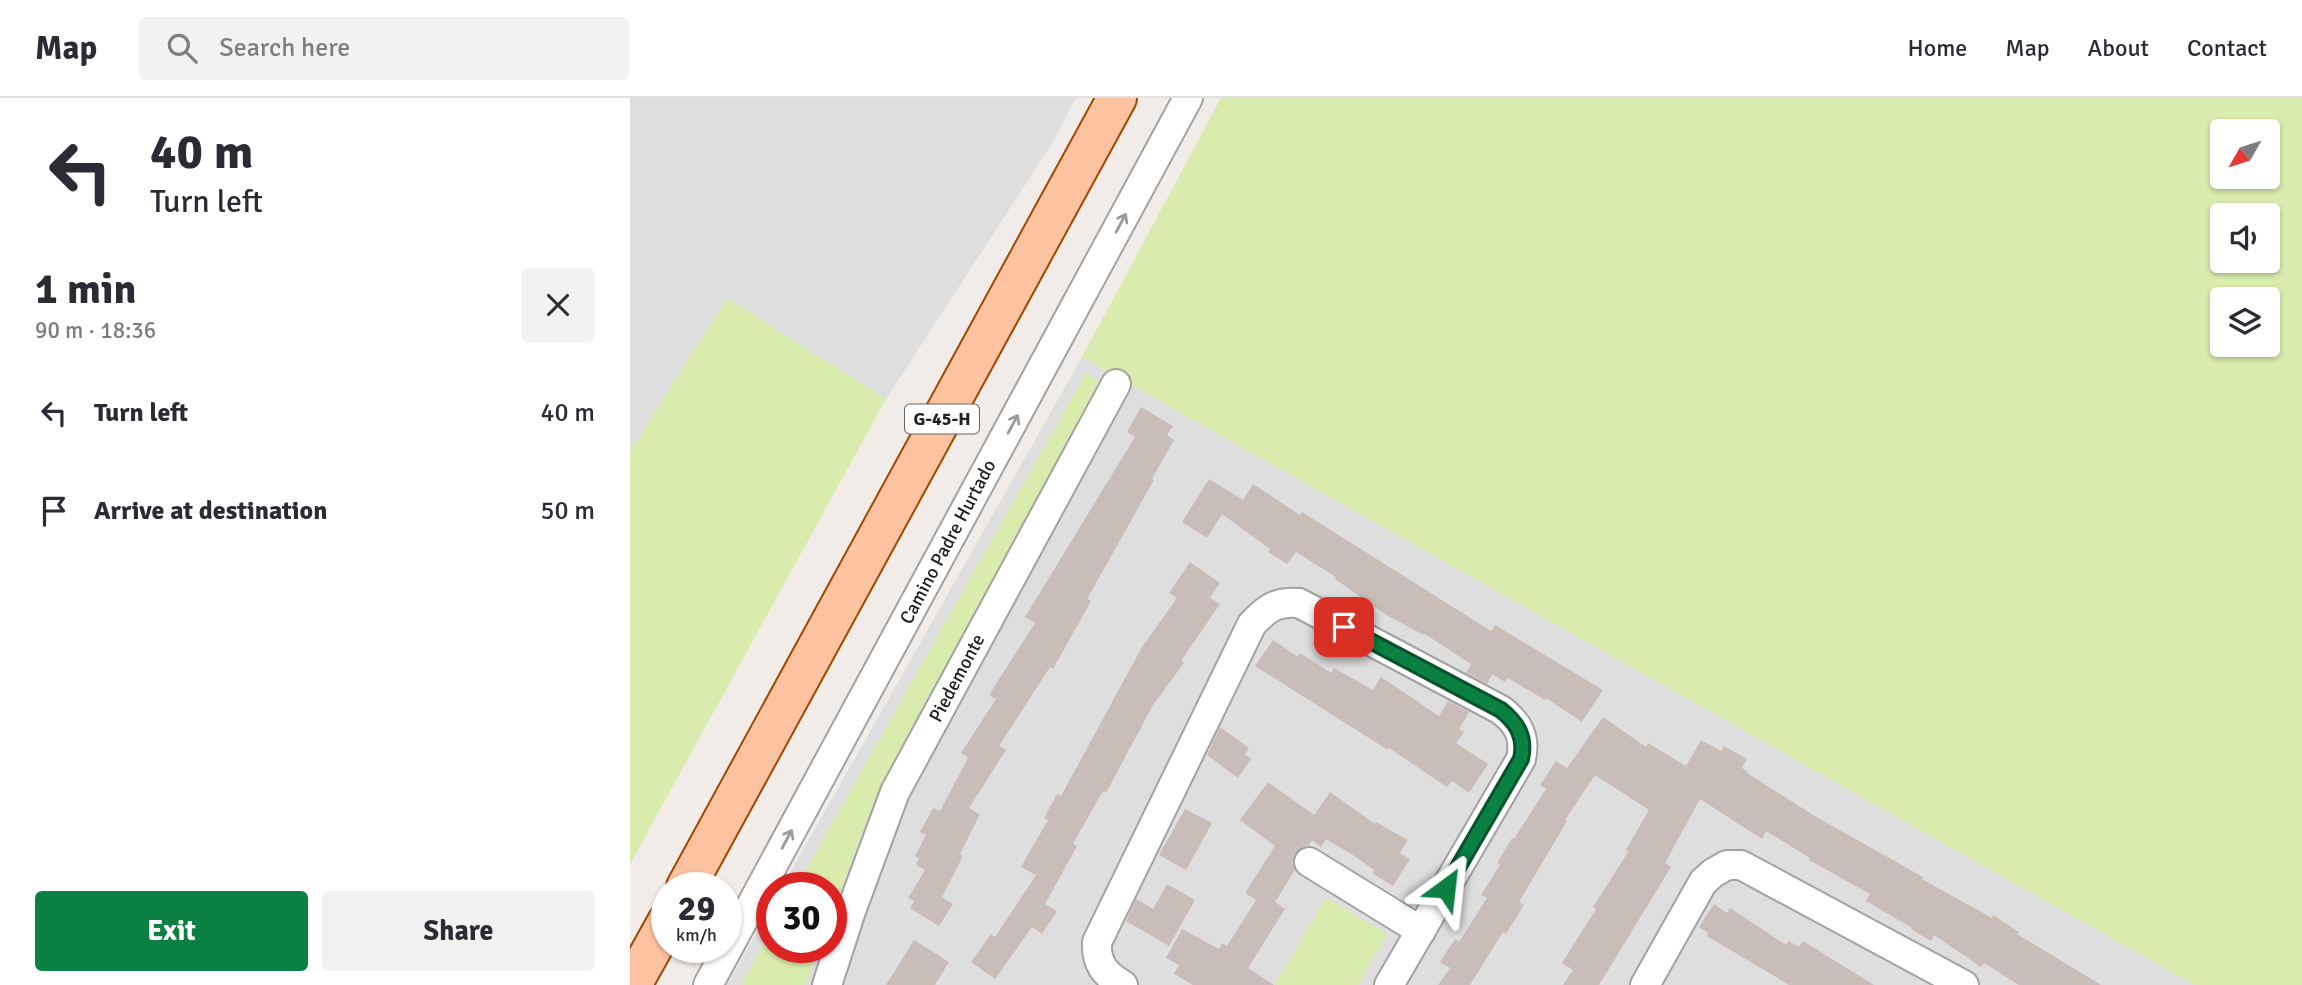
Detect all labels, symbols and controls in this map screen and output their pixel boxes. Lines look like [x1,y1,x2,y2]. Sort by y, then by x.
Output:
search box [139,17,629,80]
text: Map [35,28,97,69]
icon: search [163,29,201,67]
text: Search here [219,32,350,64]
text: Home [1907,33,1967,63]
text: Map [2005,33,2050,63]
text: About [2088,33,2149,63]
text: Contact [2187,33,2267,63]
north arrow [2210,119,2280,189]
map controls [2210,119,2280,357]
text: 40 m [150,122,253,182]
icon: left [35,126,126,217]
text: Turn left [150,182,263,221]
button: sound [2210,203,2280,273]
one-way arrow [1114,214,1128,234]
text: 1 min [35,264,136,315]
button: close [521,268,595,342]
button: layers [2210,287,2280,357]
text: 90 m · 18:36 [35,316,156,345]
icon: left [35,394,73,432]
text: Turn left [94,397,188,429]
text: 40 m [540,397,595,429]
road number: G-45-H [905,404,979,433]
one-way arrow [1006,414,1020,434]
street label: Camino Padre Hurtado [895,456,1002,628]
icon: arrive [35,492,73,530]
text: Arrive at destination [94,495,327,527]
text: 50 m [540,495,595,527]
pin [1314,597,1374,657]
icon: arrive [1325,608,1363,646]
street label: Piedemonte [924,630,990,726]
one-way arrow [781,829,794,850]
position arrow [1409,851,1483,925]
speed limit sign: 30 [756,872,847,963]
text: 29 [678,887,715,930]
button: Exit [35,891,308,971]
button: Share [322,891,595,971]
text: km/h [676,924,717,946]

